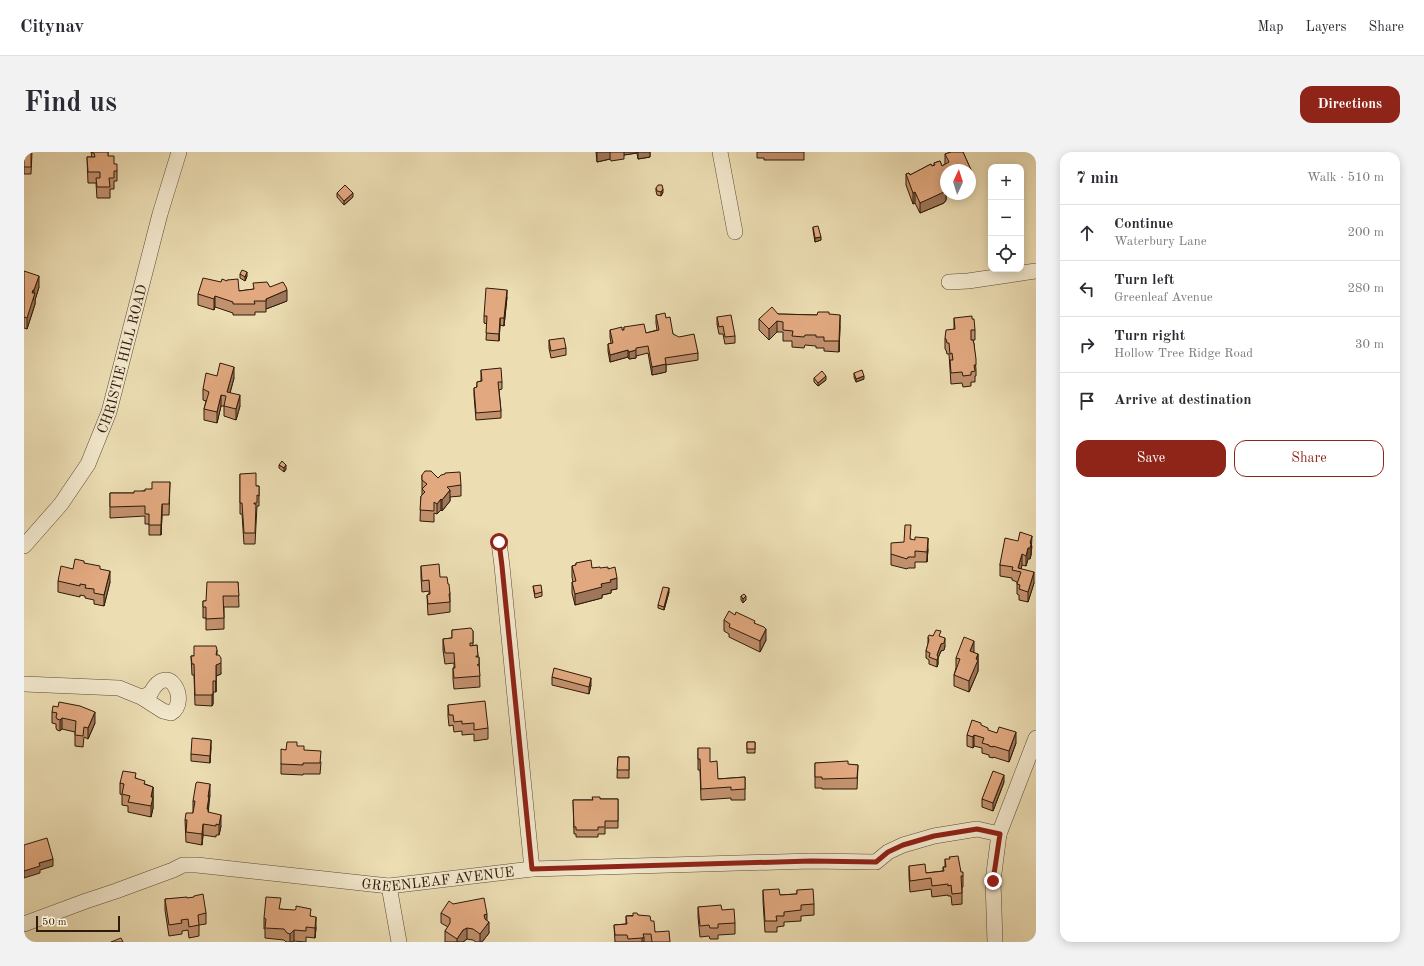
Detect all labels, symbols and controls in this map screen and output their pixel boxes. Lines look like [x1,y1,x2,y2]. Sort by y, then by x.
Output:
text: Citynav [20,18,84,37]
text: Map [1258,20,1284,34]
text: Layers [1306,20,1347,34]
text: Share [1369,20,1404,34]
button: Directions [1300,86,1400,123]
text: Find us [24,90,117,118]
north arrow [940,164,976,200]
map controls [988,164,1024,272]
button: + [988,164,1024,200]
text: 7 min [1076,170,1119,187]
text: Walk · 510 m [1307,171,1384,184]
button: − [988,200,1024,236]
text: Continue [1114,217,1173,232]
icon: ahead [1076,222,1098,244]
text: 200 m [1347,226,1384,239]
text: Waterbury Lane [1114,235,1207,248]
button: locate [988,236,1024,272]
text: Turn left [1114,273,1174,288]
icon: left [1076,278,1098,300]
text: 280 m [1347,282,1384,295]
street label: CHRISTIE HILL ROAD [95,283,150,436]
text: Greenleaf Avenue [1114,291,1213,304]
text: Turn right [1114,329,1185,344]
icon: right [1076,334,1098,356]
text: 30 m [1355,338,1384,351]
text: Hollow Tree Ridge Road [1114,347,1253,360]
icon: arrive [1076,390,1098,412]
text: Arrive at destination [1114,393,1252,408]
button: Save [1076,440,1226,477]
button: Share [1234,440,1384,477]
route start [490,533,508,551]
street label: GREENLEAF AVENUE [361,865,515,894]
route end [984,872,1002,890]
scale bar [36,914,120,933]
text: 50 m [42,917,67,928]

